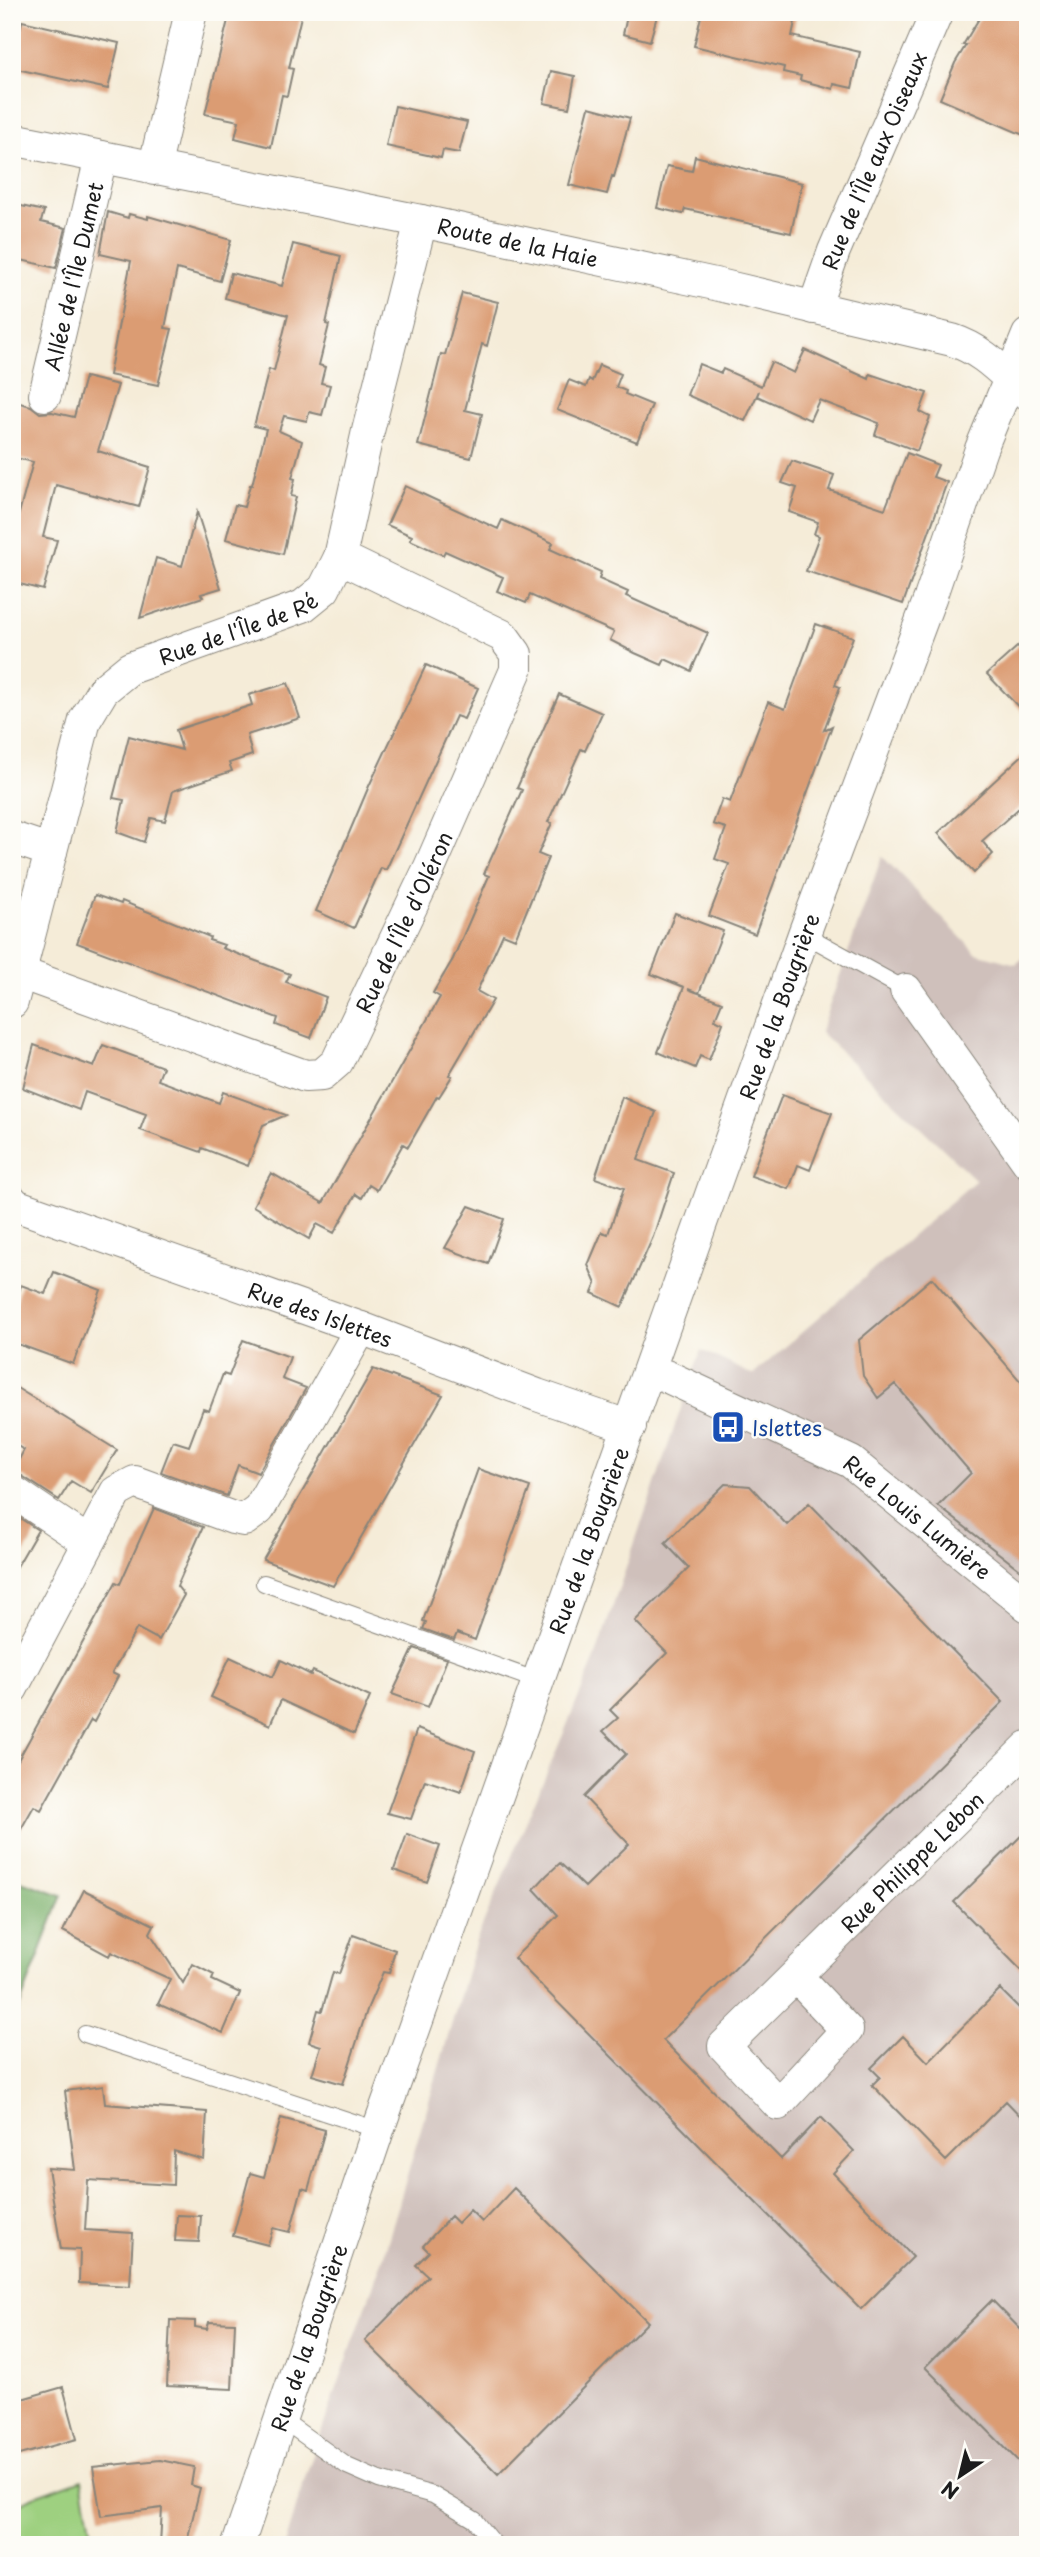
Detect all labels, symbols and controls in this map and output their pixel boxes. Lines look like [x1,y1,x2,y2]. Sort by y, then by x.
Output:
street label: Rue de l'Île aux Oiseaux [813,47,934,274]
street label: Allée de l'Île Dumet [35,178,111,374]
street label: Route de la Haie [434,209,601,275]
street label: Rue de l'Île de Ré [154,584,324,672]
street label: Rue de l'Île d'Oléron [347,826,460,1018]
street label: Rue de la Bougrière [730,908,827,1104]
street label: Rue des Islettes [244,1273,397,1354]
bus stop icon: Islettes [709,1408,747,1446]
place label: Islettes [752,1411,822,1443]
street label: Rue de la Bougrière [540,1442,636,1638]
street label: Rue Louis Lumière [837,1447,999,1586]
street label: Rue Philippe Lebon [833,1783,991,1939]
street label: Rue de la Bougrière [261,2239,355,2436]
north arrow [925,2442,995,2512]
text: N [935,2475,964,2507]

